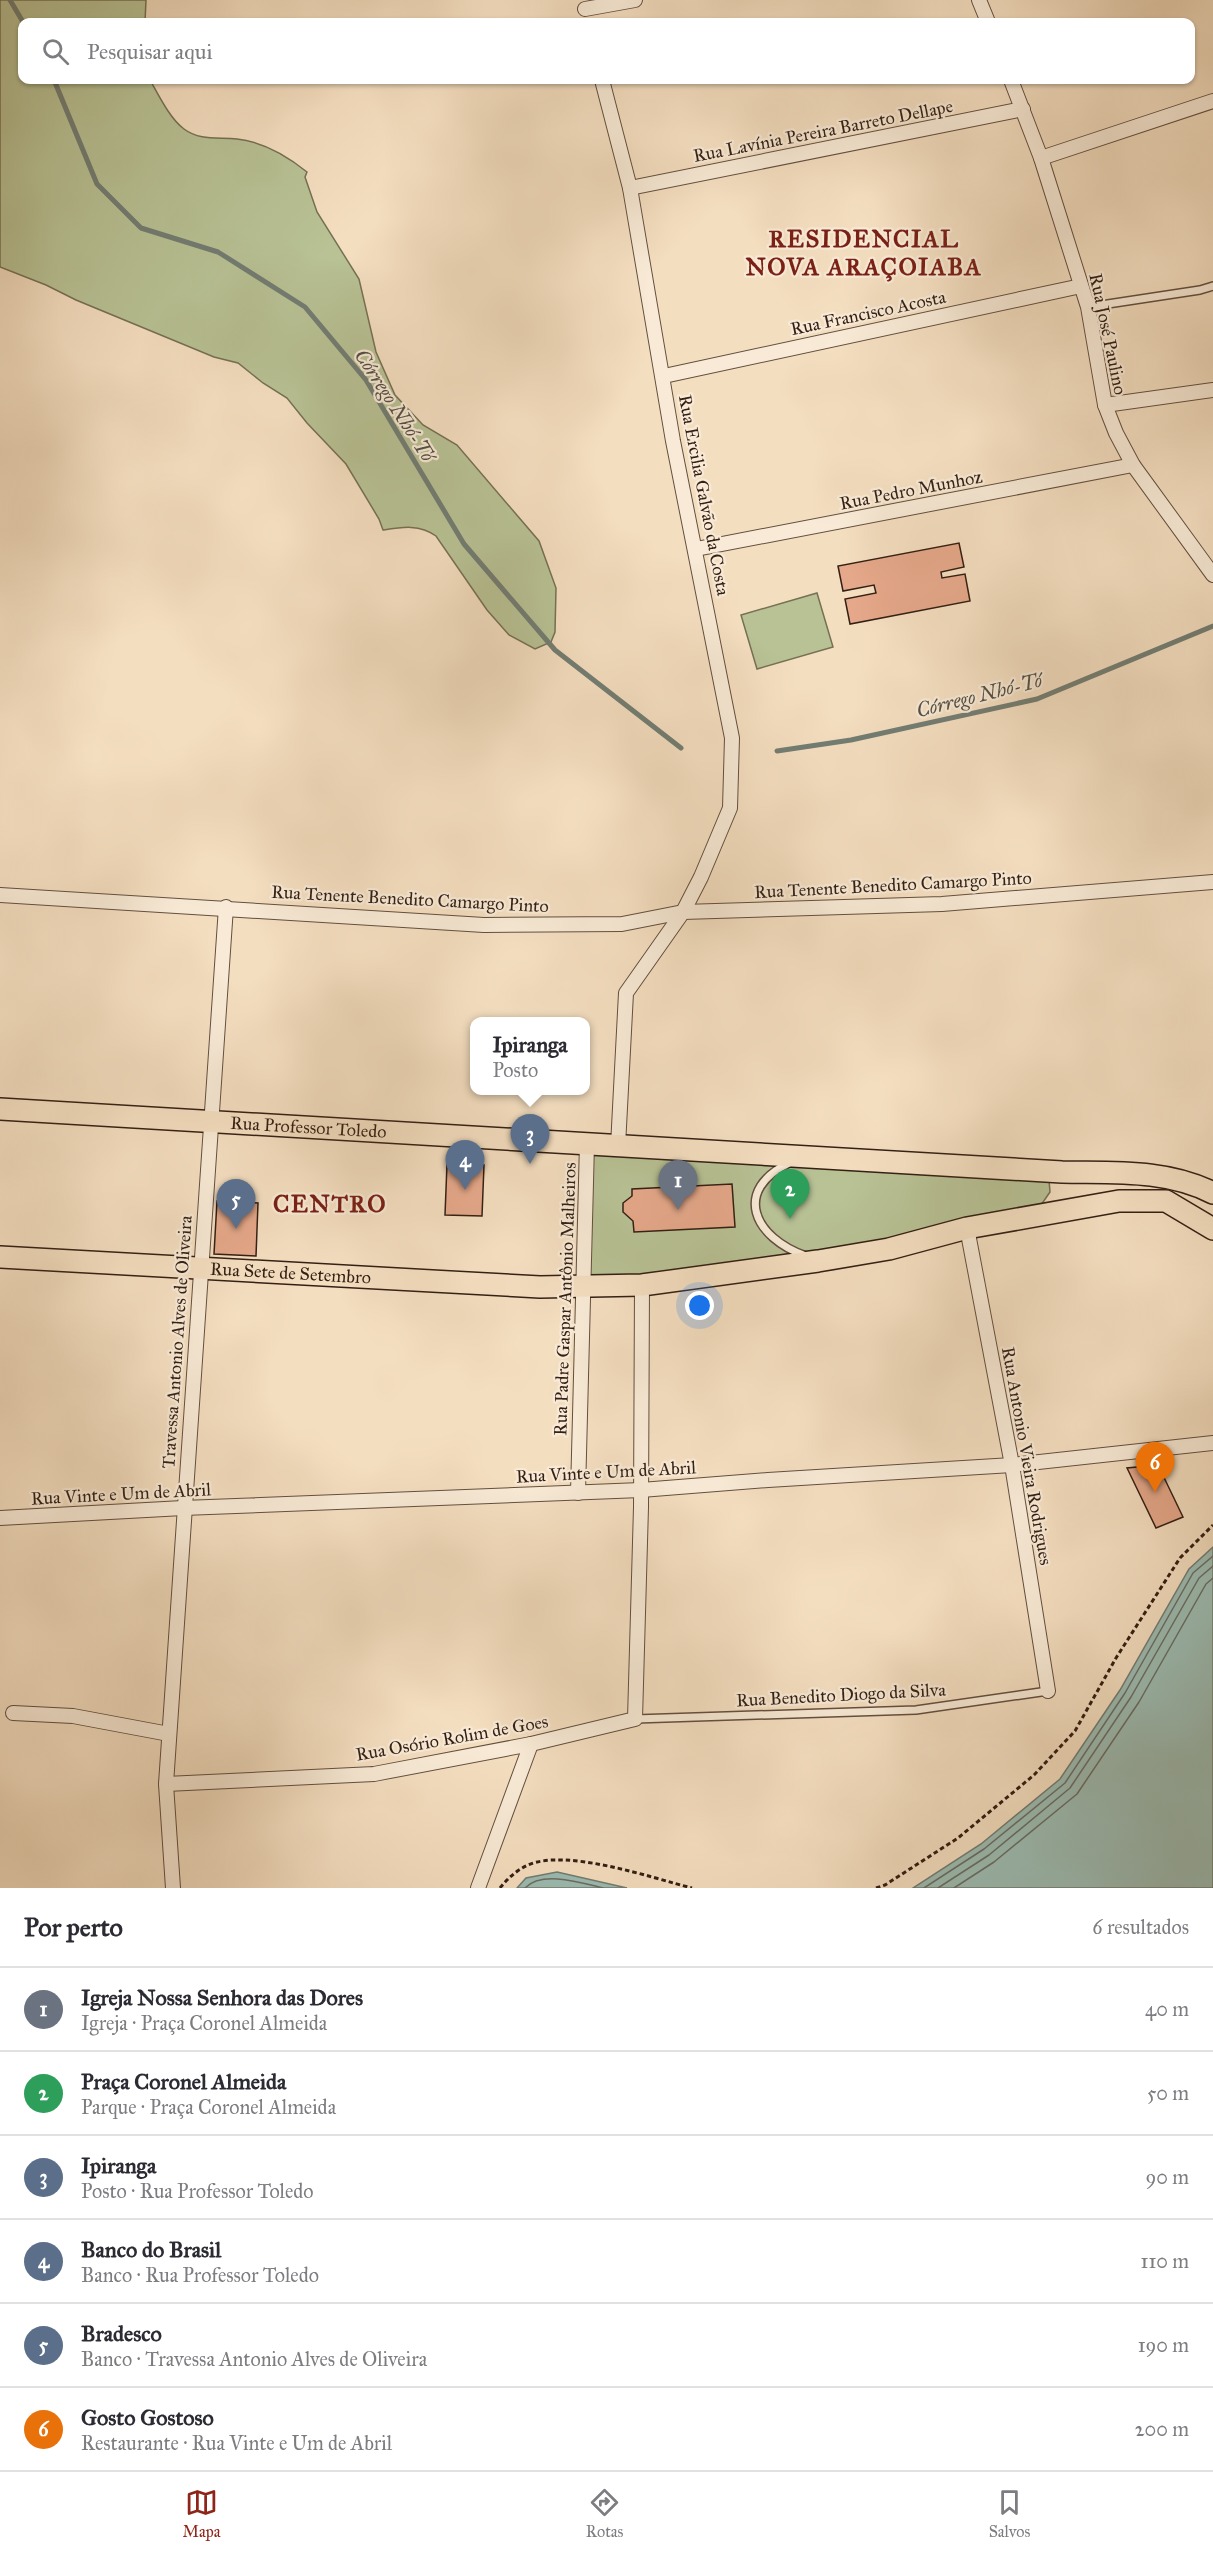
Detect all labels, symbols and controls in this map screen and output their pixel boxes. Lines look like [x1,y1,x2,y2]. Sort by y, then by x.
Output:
search box [18,18,1195,84]
icon: search [39,35,72,68]
text: Pesquisar aqui [87,38,212,65]
street label: Rua Lavínia Pereira Barreto Dellape [691,95,955,167]
district label: RESIDENCIAL NOVA ARAÇOIABA [746,224,982,282]
street label: Rua José Paulino [1083,271,1132,397]
street label: Rua Francisco Acosta [788,286,948,340]
water label: Córrego Nhó-Tó [350,344,442,468]
street label: Rua Ercilia Galvão da Costa [674,393,734,598]
street label: Rua Pedro Munhoz [838,465,984,515]
water label: Córrego Nhó-Tó [914,667,1048,722]
street label: Rua Tenente Benedito Camargo Pinto [754,867,1032,904]
street label: Rua Tenente Benedito Camargo Pinto [271,881,549,918]
popup [470,1017,590,1095]
text: Ipiranga [492,1031,568,1058]
text: Posto [492,1058,538,1082]
street label: Rua Professor Toledo [230,1112,387,1143]
pin: 3 [510,1114,550,1164]
pin: 4 [446,1140,484,1190]
pin: 1 [658,1160,698,1210]
street label: Rua Padre Gaspar Antônio Malheiros [549,1162,581,1436]
pin: 2 [770,1170,810,1219]
pin: 5 [216,1180,256,1229]
district label: CENTRO [273,1189,387,1219]
street label: Travessa Antonio Alves de Oliveira [157,1214,197,1469]
street label: Rua Sete de Setembro [210,1258,372,1289]
your location [685,1291,714,1320]
street label: Rua Antonio Vieira Rodrigues [996,1345,1057,1567]
pin: 6 [1136,1442,1174,1492]
street label: Rua Vinte e Um de Abril [515,1456,697,1488]
street label: Rua Vinte e Um de Abril [30,1478,212,1510]
street label: Rua Benedito Diogo da Silva [736,1678,947,1712]
street label: Rua Osório Rolim de Goes [354,1710,550,1766]
text: Por perto [24,1911,123,1943]
text: 6 resultados [1092,1915,1189,1939]
text: Igreja Nossa Senhora das Dores [81,1984,363,2011]
text: 1 [40,1997,47,2021]
text: 40 m [1145,1997,1189,2021]
text: Igreja · Praça Coronel Almeida [81,2011,327,2035]
text: Praça Coronel Almeida [81,2068,286,2095]
text: 2 [39,2081,48,2105]
text: 50 m [1147,2081,1189,2105]
text: Parque · Praça Coronel Almeida [81,2095,336,2119]
text: Ipiranga [81,2152,156,2179]
text: 3 [40,2165,48,2189]
text: 90 m [1146,2165,1189,2189]
text: Posto · Rua Professor Toledo [81,2179,314,2203]
text: Banco do Brasil [81,2236,221,2263]
text: 4 [38,2249,49,2273]
text: 110 m [1141,2249,1189,2273]
text: Banco · Rua Professor Toledo [81,2263,319,2287]
text: Bradesco [81,2320,162,2347]
text: 5 [39,2333,48,2357]
text: 190 m [1138,2333,1189,2357]
text: Banco · Travessa Antonio Alves de Oliveira [81,2347,427,2371]
text: Gosto Gostoso [81,2404,214,2431]
text: 6 [38,2417,49,2441]
text: 200 m [1135,2417,1189,2441]
text: Restaurante · Rua Vinte e Um de Abril [81,2431,392,2455]
tab: Mapa [183,2486,221,2541]
tab: Rotas [586,2486,623,2541]
tab: Salvos [989,2486,1030,2541]

